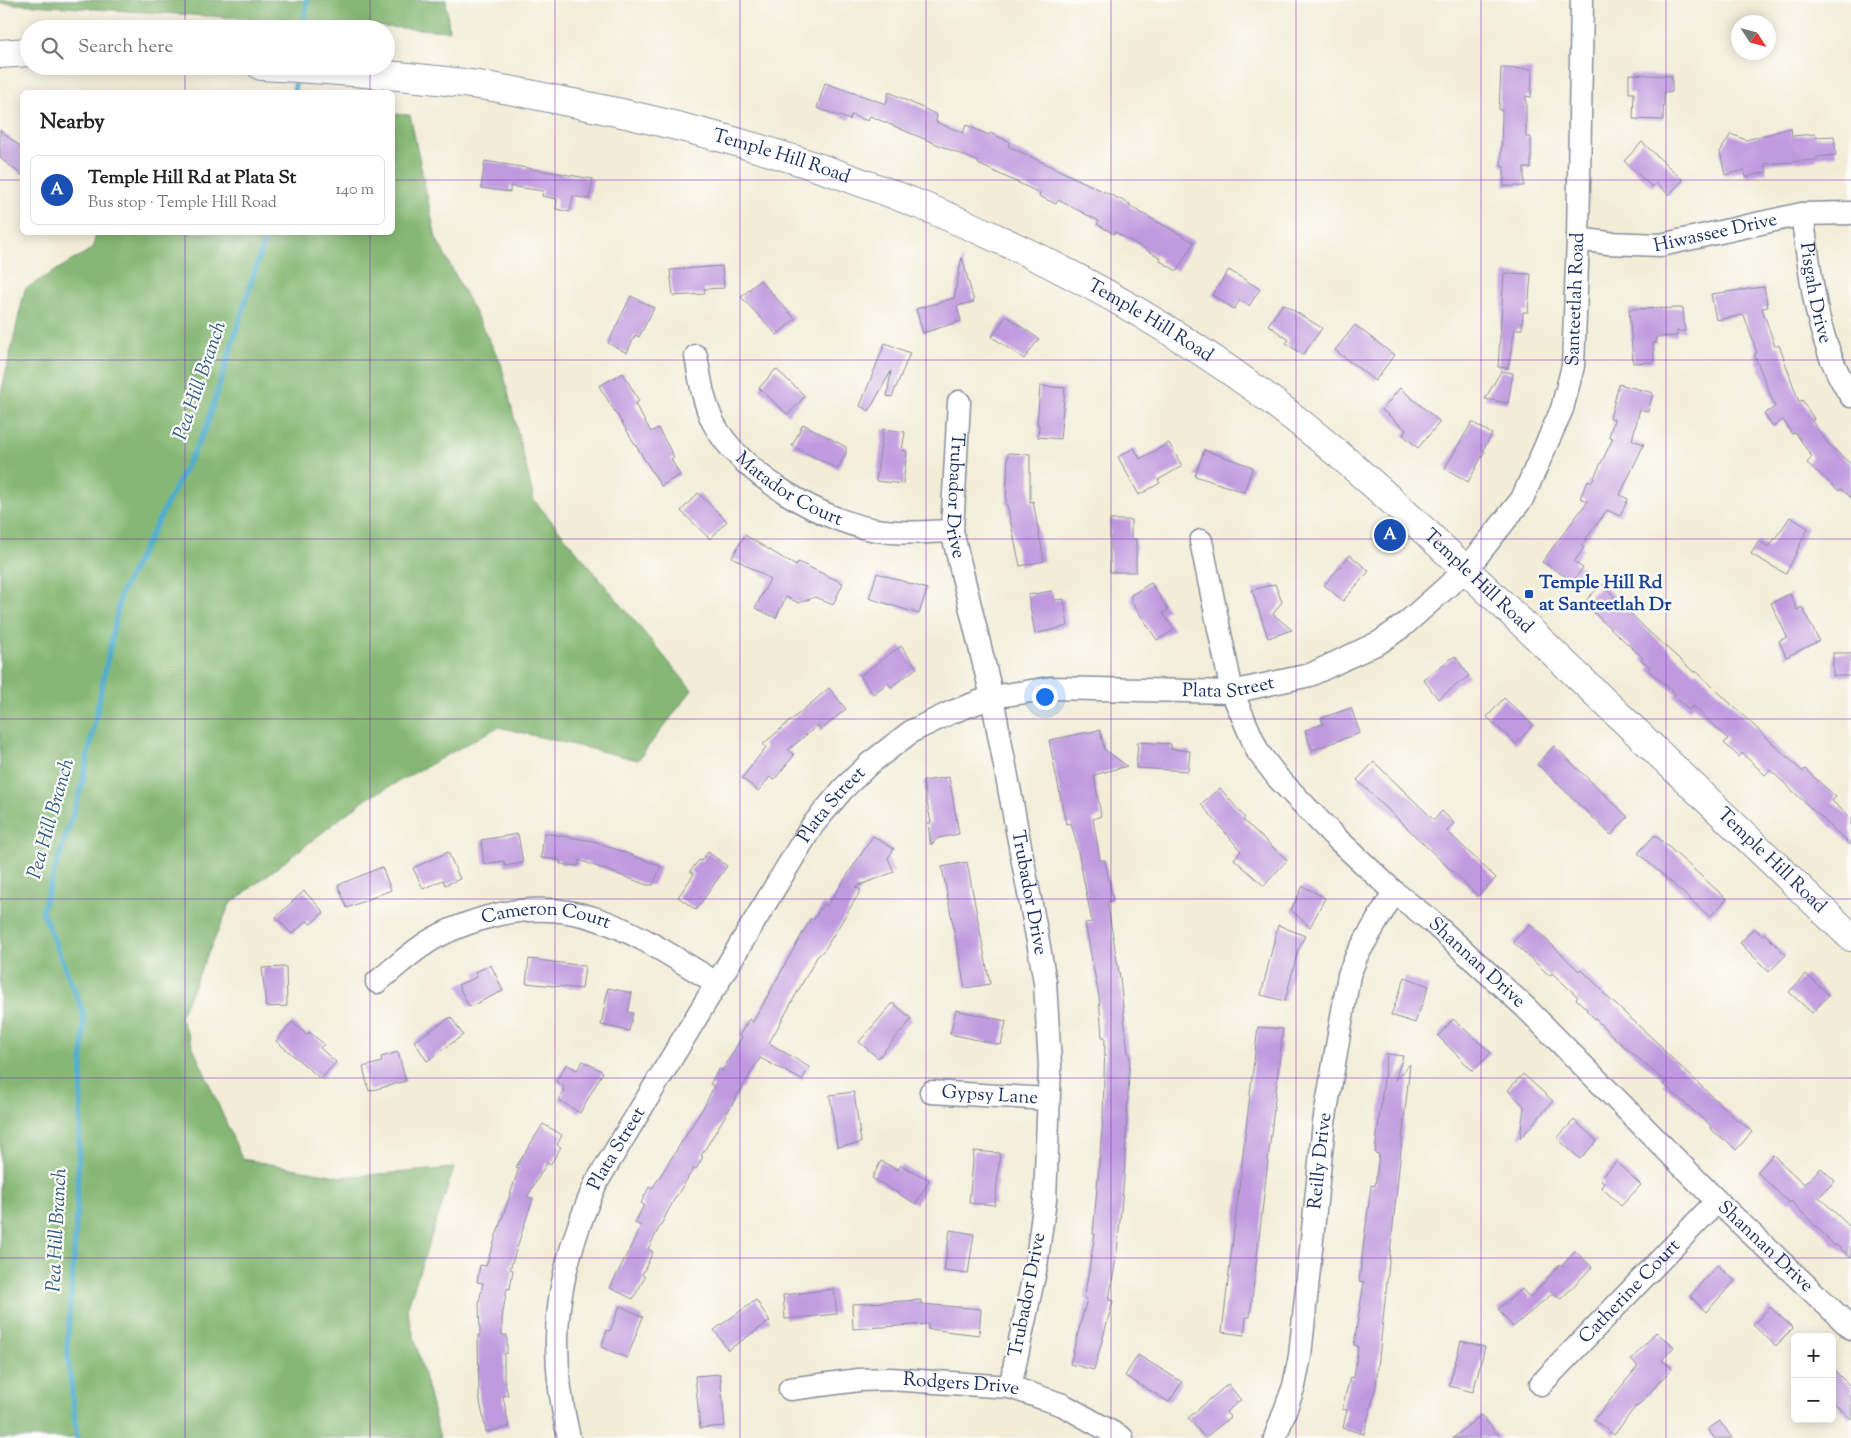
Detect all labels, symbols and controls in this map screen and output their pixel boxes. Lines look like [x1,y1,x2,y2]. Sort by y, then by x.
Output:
north arrow [1731,15,1776,60]
search box [20,20,395,75]
icon: search [38,34,66,62]
text: Search here [78,34,173,61]
text: Nearby [40,108,105,138]
street label: Temple Hill Road [710,122,854,191]
text: Temple Hill Rd at Plata St [88,165,296,192]
text: A [51,179,64,202]
text: 140 m [336,179,374,202]
text: Bus stop · Temple Hill Road [88,192,277,215]
street label: Hiwassee Drive [1651,206,1780,260]
street label: Santeetlah Road [1560,232,1592,367]
street label: Pisgah Drive [1793,241,1839,347]
street label: Temple Hill Road [1083,272,1219,369]
water label: Pea Hill Branch [167,317,235,444]
street label: Trubador Drive [938,432,972,562]
street label: Matador Court [729,446,847,533]
pin: A [1374,516,1406,554]
street label: Temple Hill Road [1417,523,1539,640]
place label: Temple Hill Rd at Santeetlah Dr [1539,570,1672,619]
marker: Temple Hill Rd at Santeetlah Dr [1523,588,1535,600]
street label: Plata Street [1182,670,1277,706]
your location [1032,684,1058,710]
water label: Pea Hill Branch [21,755,83,883]
street label: Plata Street [791,760,872,848]
street label: Temple Hill Road [1711,802,1833,920]
street label: Trubador Drive [1004,828,1054,957]
street label: Cameron Court [478,896,615,936]
street label: Shannan Drive [1422,911,1531,1015]
street label: Gypsy Lane [941,1079,1039,1112]
street label: Plata Street [581,1101,653,1194]
street label: Reilly Drive [1302,1110,1339,1211]
water label: Pea Hill Branch [40,1167,76,1293]
street label: Shannan Drive [1711,1195,1820,1299]
street label: Trubador Drive [1003,1230,1053,1360]
street label: Catherine Court [1573,1233,1687,1350]
map controls [1791,1333,1836,1423]
button: + [1791,1333,1836,1378]
street label: Rodgers Drive [902,1366,1023,1403]
button: − [1791,1378,1836,1423]

